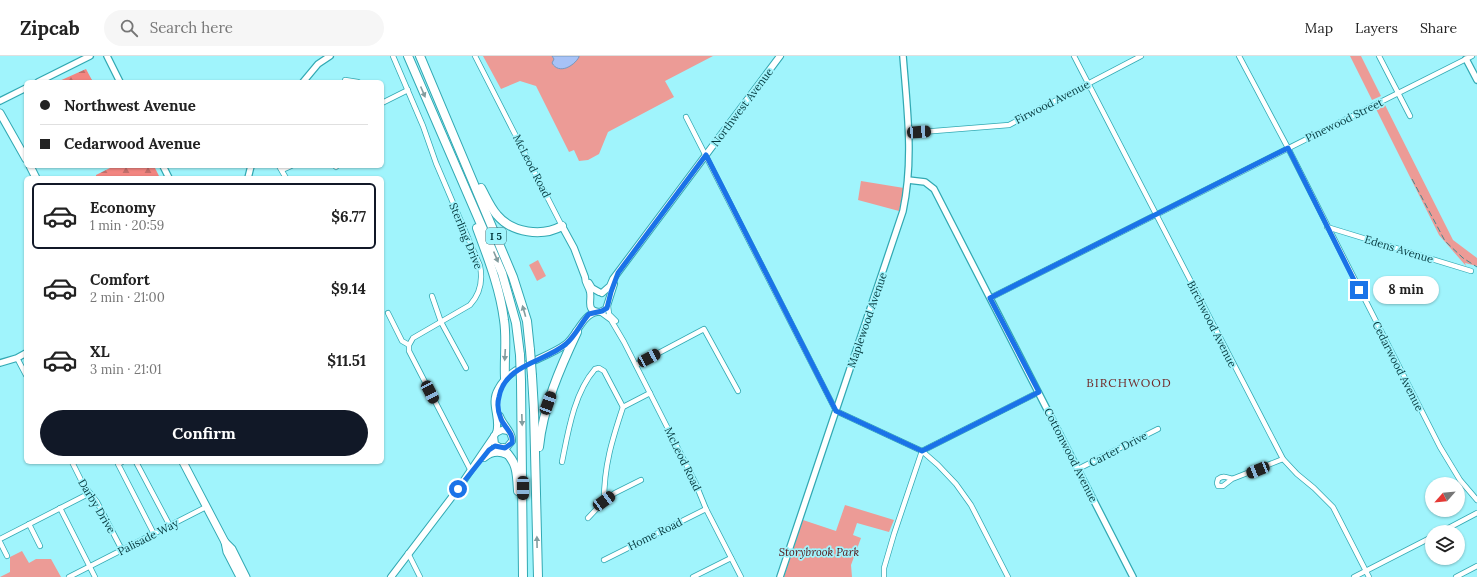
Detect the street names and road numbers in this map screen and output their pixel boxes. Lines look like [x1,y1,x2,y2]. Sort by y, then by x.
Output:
street label: Northwest Avenue [708,65,776,149]
street label: Firwood Avenue [1012,77,1092,127]
street label: Pinewood Street [1303,95,1386,145]
street label: McLeod Road [510,132,554,200]
street label: Sterling Drive [446,201,486,271]
road number: I 5 [486,228,506,244]
street label: Edens Avenue [1363,232,1435,266]
street label: Maplewood Avenue [844,271,890,369]
street label: Birchwood Avenue [1184,278,1240,370]
street label: Cedarwood Avenue [1369,319,1427,413]
street label: Cottonwood Avenue [1041,405,1101,505]
street label: McLeod Road [662,425,705,494]
street label: Carter Drive [1086,428,1150,470]
street label: Darby Drive [75,476,119,536]
street label: Home Road [625,515,685,553]
street label: Palisade Way [115,516,181,558]

